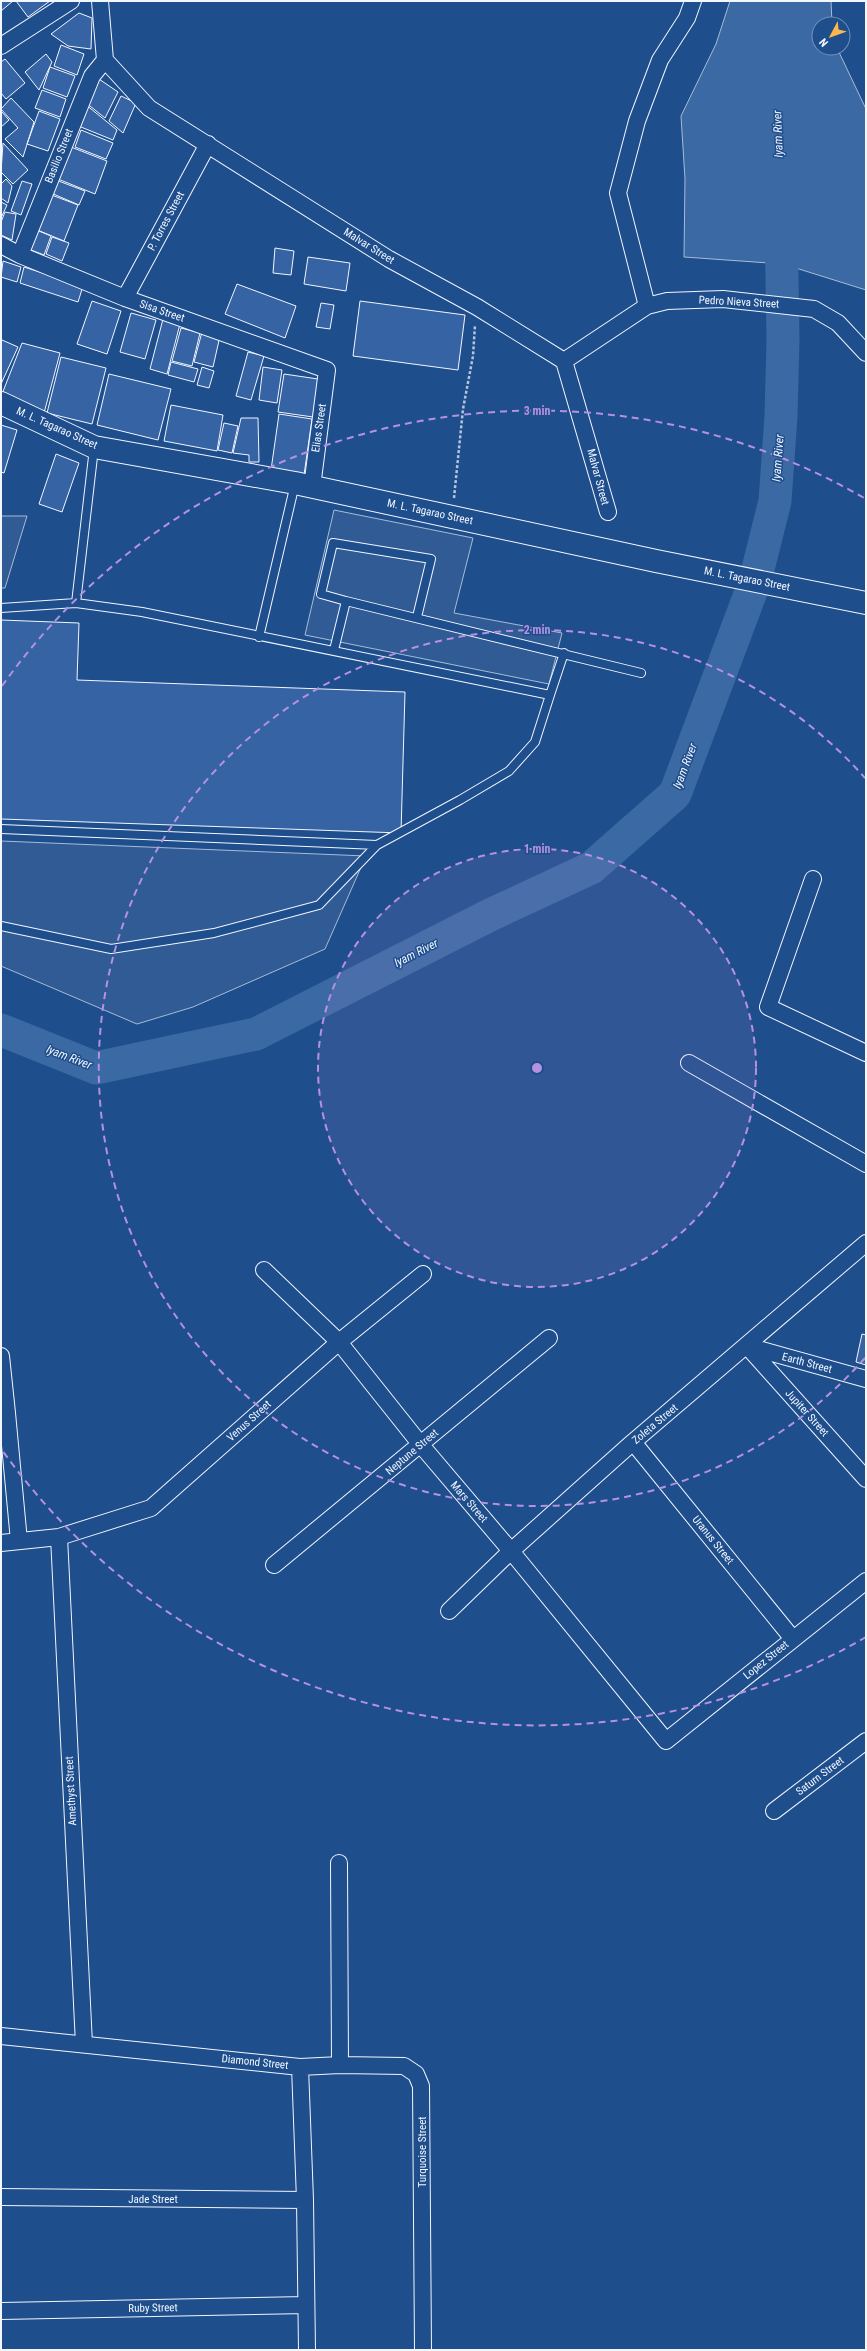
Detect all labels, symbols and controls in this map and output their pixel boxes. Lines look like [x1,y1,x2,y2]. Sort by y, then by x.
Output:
north arrow [811,16,851,56]
text: N [817,35,831,49]
water label: Iyam River [770,110,786,158]
street label: Basilio Street [42,127,76,185]
street label: P. Torres Street [145,189,187,253]
street label: Malvar Street [341,225,397,267]
street label: Pedro Nieva Street [698,293,780,311]
street label: Sisa Street [138,297,186,325]
street label: Elias Street [309,403,329,453]
street label: M. L. Tagarao Street [14,404,100,452]
text: 3 min [524,404,550,418]
water label: Iyam River [769,433,787,482]
street label: Malvar Street [584,447,612,507]
street label: M. L. Tagarao Street [386,497,474,527]
street label: M. L. Tagarao Street [703,564,791,594]
text: 2 min [524,623,550,637]
water label: Iyam River [670,741,700,791]
text: 1 min [524,842,550,856]
water label: Iyam River [392,936,441,970]
water label: Iyam River [44,1042,94,1072]
centre of rings [530,1061,544,1075]
street label: Earth Street [781,1350,833,1376]
street label: Jupiter Street [783,1387,831,1439]
street label: Venus Street [224,1398,274,1444]
street label: Zoleta Street [629,1401,681,1447]
street label: Neptune Street [383,1426,441,1478]
street label: Mars Street [448,1479,490,1525]
street label: Uranus Street [690,1513,736,1567]
street label: Lopez Street [741,1638,791,1682]
street label: Saturn Street [794,1754,846,1798]
street label: Amethyst Street [63,1756,79,1826]
street label: Diamond Street [221,2052,289,2072]
street label: Turquoise Street [416,2116,429,2188]
street label: Jade Street [128,2193,178,2206]
street label: Ruby Street [128,2301,178,2315]

